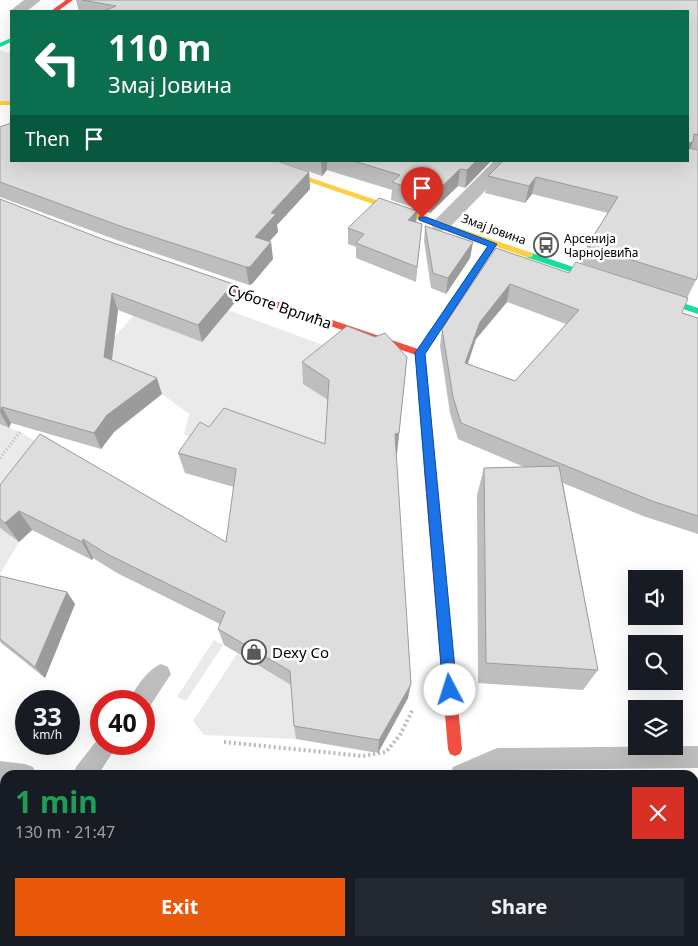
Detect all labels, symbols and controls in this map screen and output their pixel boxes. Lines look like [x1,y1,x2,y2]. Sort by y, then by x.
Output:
text: 110 m [108,24,211,71]
icon: left [25,30,90,95]
text: Змај Јовина [108,69,232,99]
icon: arrive [80,125,108,153]
text: Then [25,126,70,152]
pin [401,167,443,218]
icon: arrive [408,174,436,202]
street label: Змај Јовина [459,209,529,249]
place label: Арсенија Чарнојевића [564,230,639,261]
bus stop icon: Арсенија Чарнојевића [533,232,559,258]
street label: Суботе Врлића [225,279,335,333]
map controls [628,570,683,755]
button: sound [628,570,683,625]
button: search [628,635,683,690]
shop icon: Dexy Co [241,639,267,665]
place label: Dexy Co [272,642,329,662]
position arrow [423,663,475,715]
speed limit sign: 40 [90,690,155,755]
text: 33 [33,699,62,733]
button: layers [628,700,683,755]
text: km/h [33,726,62,743]
text: 1 min [15,781,98,822]
button: close [632,787,684,839]
text: 130 m · 21:47 [15,821,115,843]
button: Exit [15,878,345,936]
button: Share [355,878,684,936]

